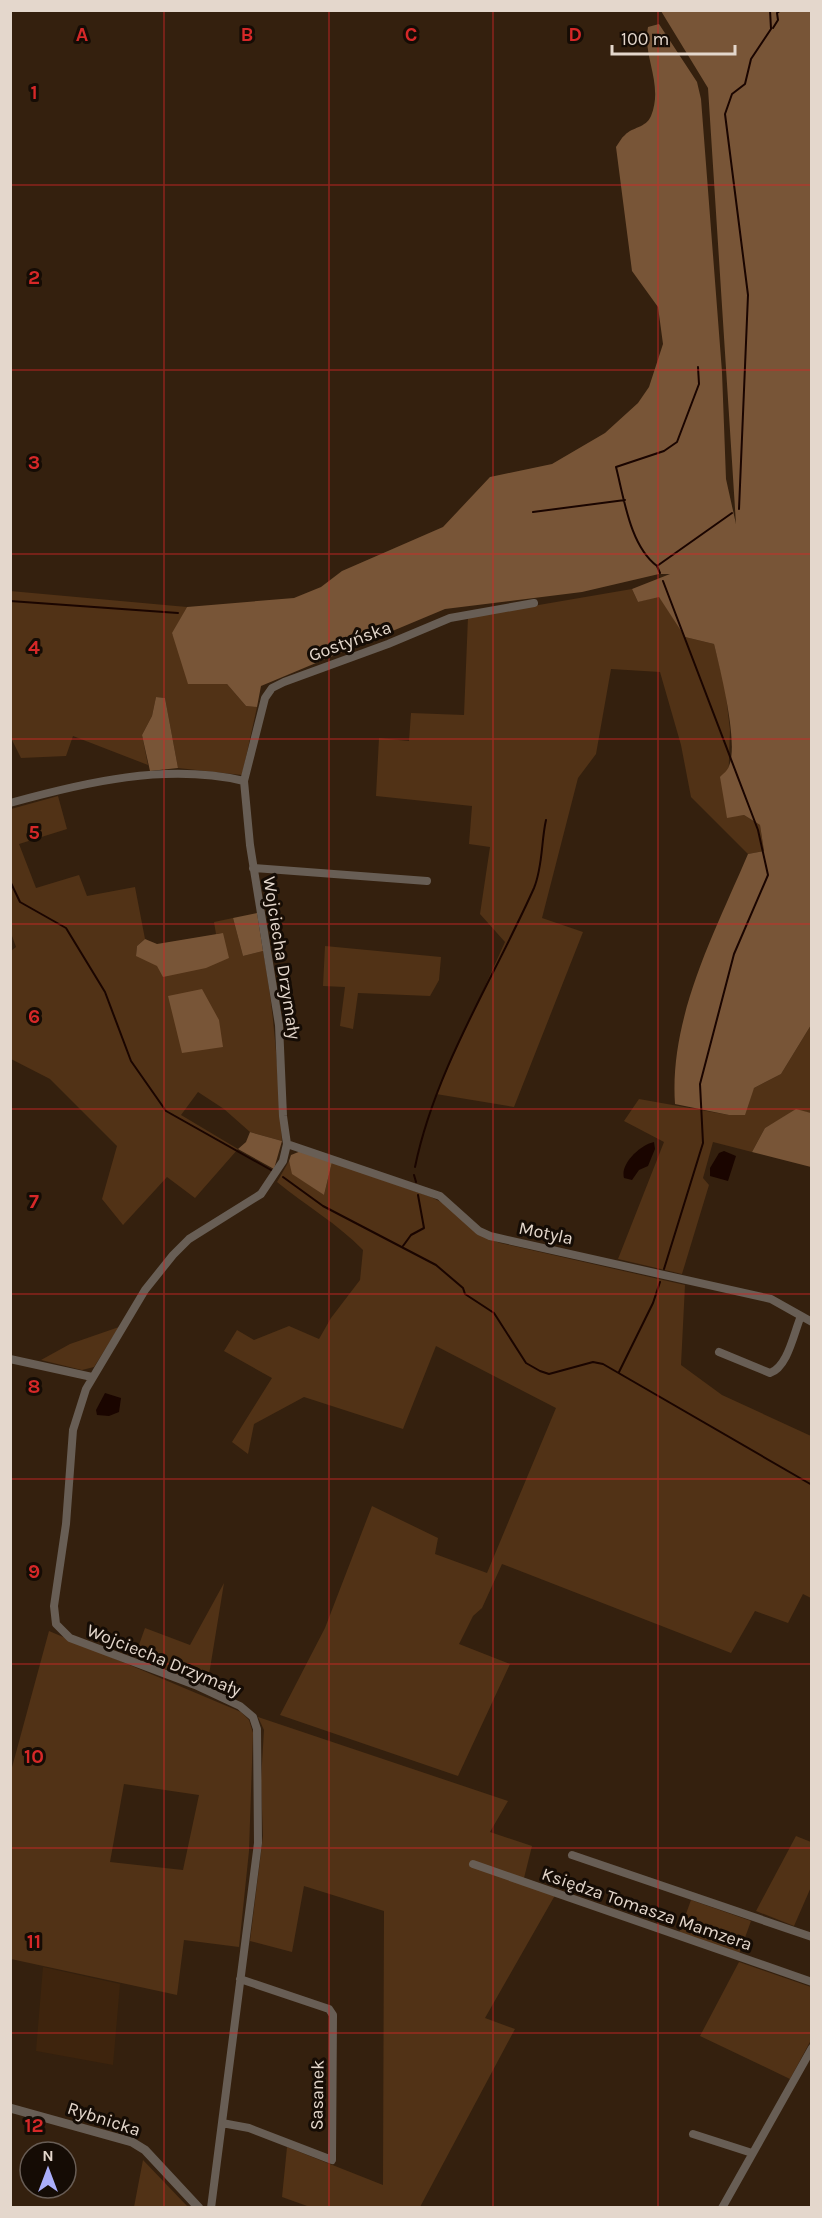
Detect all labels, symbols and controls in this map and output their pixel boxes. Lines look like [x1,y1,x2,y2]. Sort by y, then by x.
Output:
scale bar [612,18,735,56]
text: A [76,23,89,46]
text: B [241,23,253,46]
text: C [405,23,417,46]
text: D [568,23,582,46]
text: 100 m [621,28,669,50]
text: 1 [30,81,38,104]
text: 2 [28,266,40,289]
text: 3 [28,451,40,474]
street label: Gostyńska [306,616,394,666]
text: 4 [28,636,40,659]
text: 5 [28,821,40,844]
street label: Wojciecha Drzymały [258,875,306,1042]
text: 6 [28,1005,40,1028]
text: 7 [29,1190,39,1213]
street label: Motyla [517,1217,575,1249]
text: 8 [28,1375,40,1398]
text: 9 [28,1560,40,1583]
street label: Wojciecha Drzymały [84,1619,245,1701]
text: 10 [24,1745,44,1768]
street label: Księdza Tomasza Mamzera [539,1863,755,1955]
text: 11 [27,1930,41,1953]
street label: Sasanek [305,2060,329,2130]
street label: Rybnicka [65,2097,143,2141]
text: 12 [24,2114,44,2137]
north arrow [18,2140,78,2200]
text: N [42,2146,54,2165]

